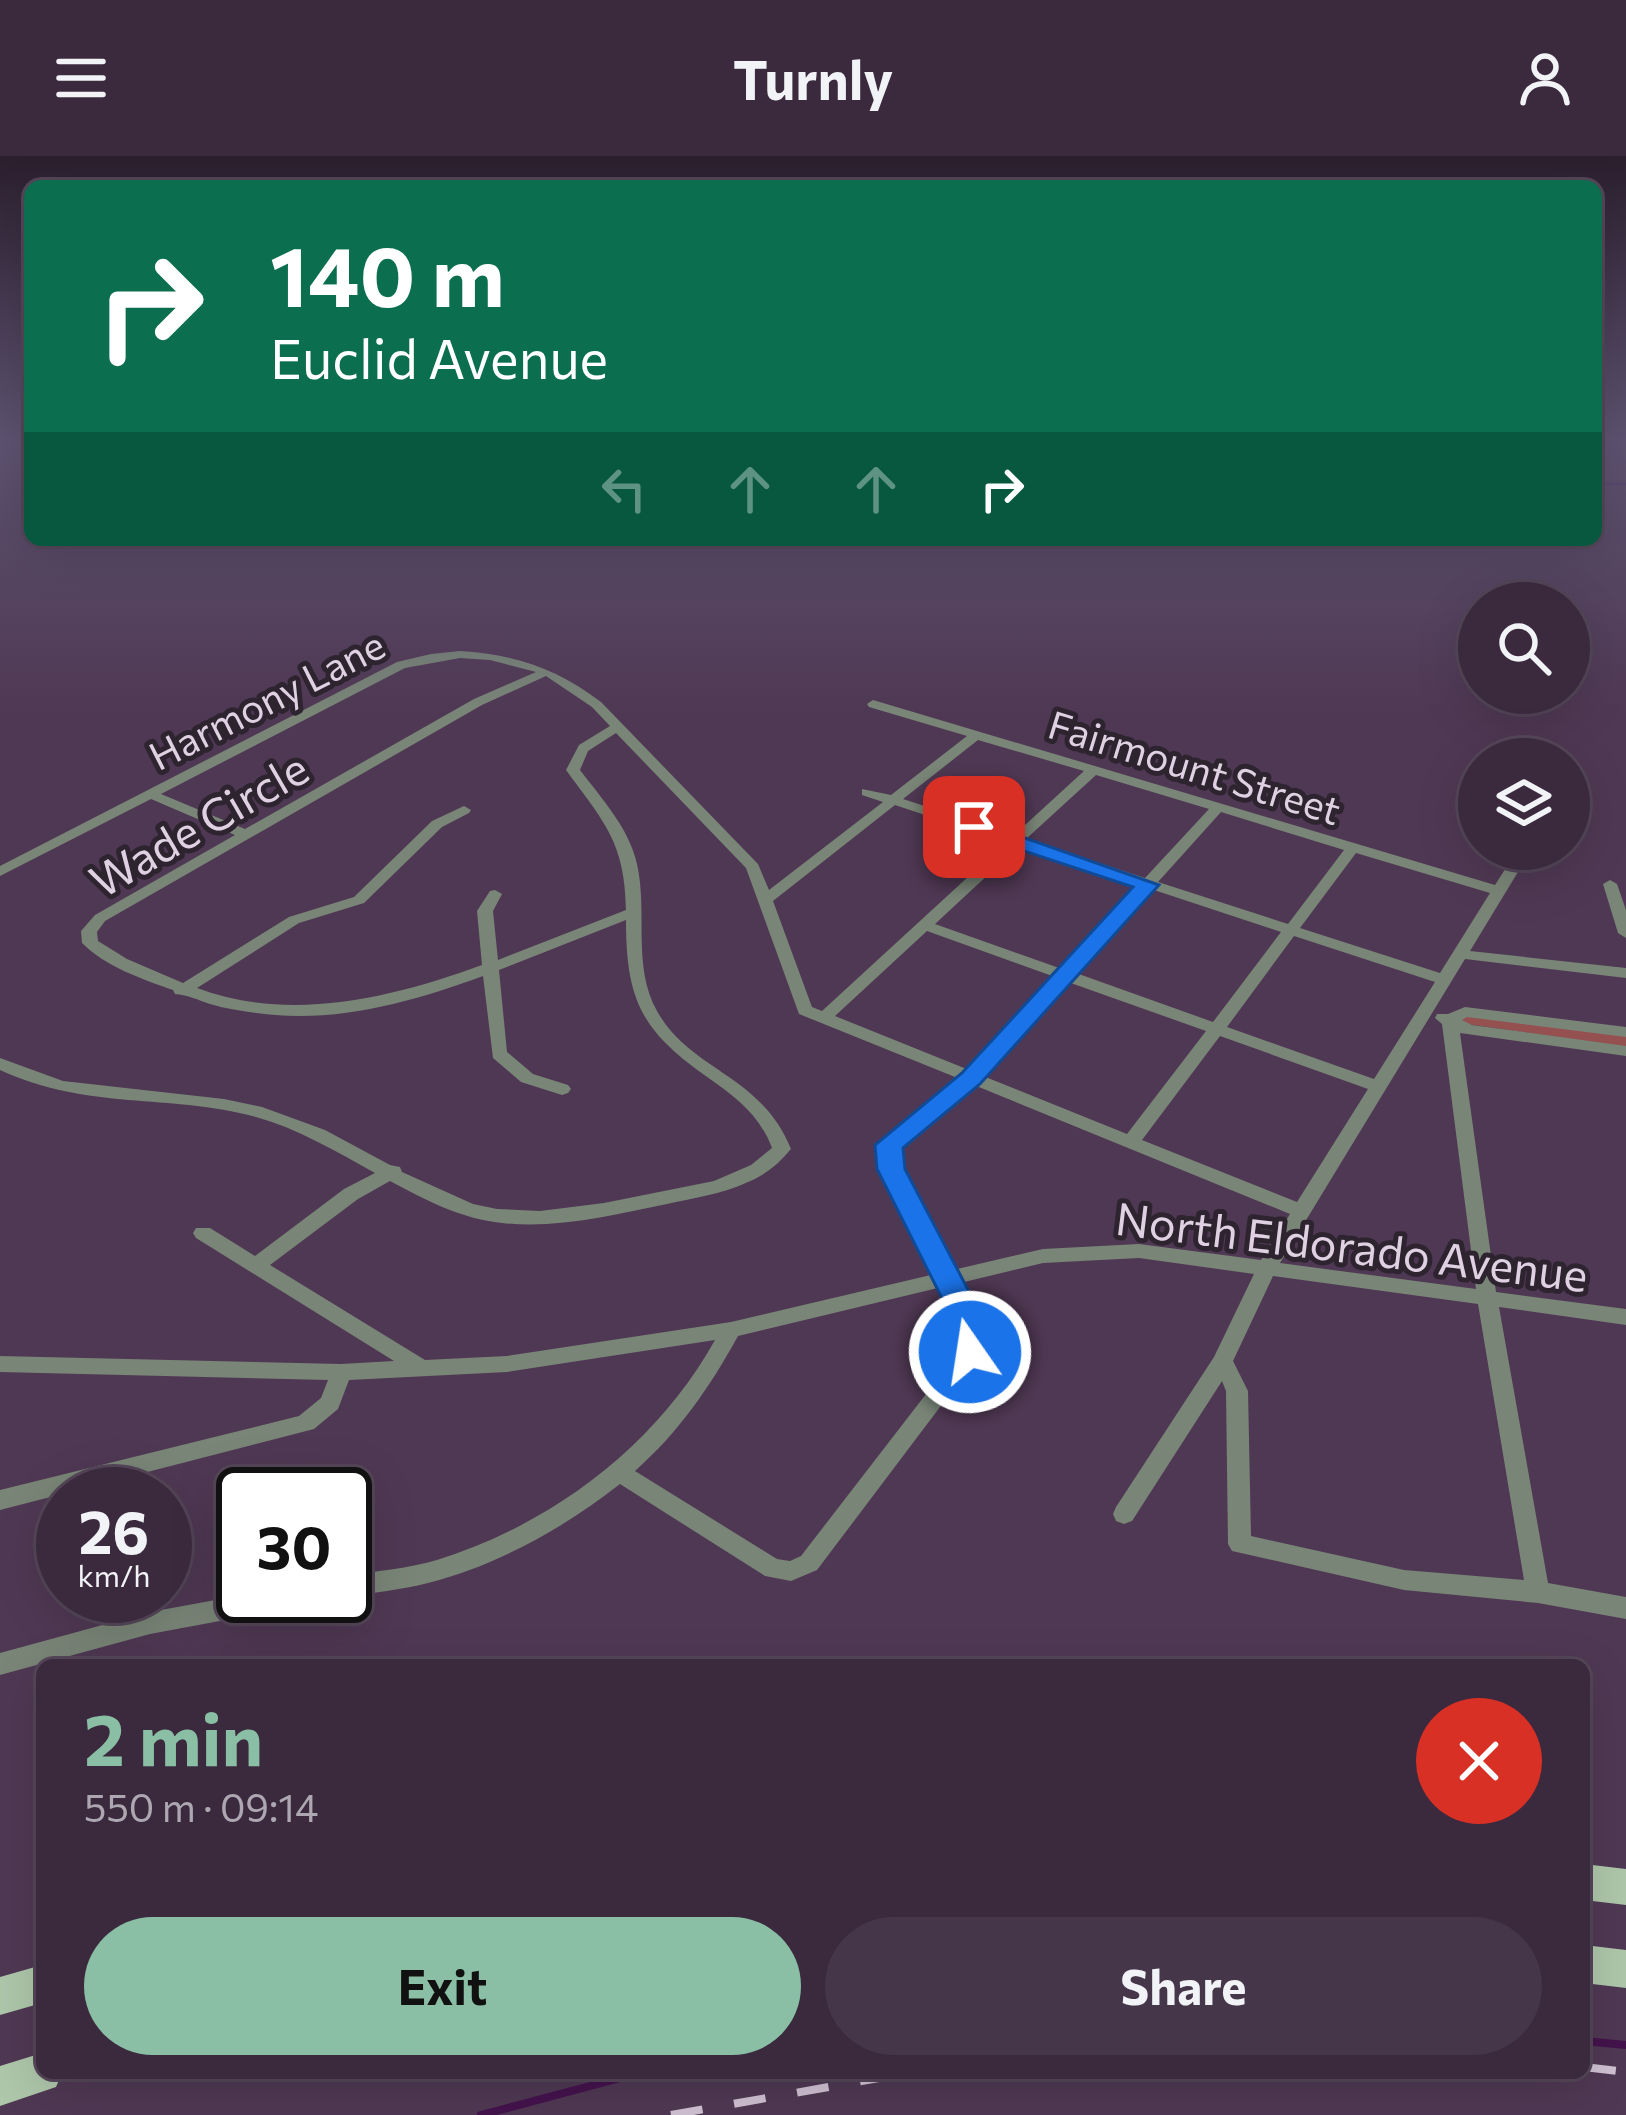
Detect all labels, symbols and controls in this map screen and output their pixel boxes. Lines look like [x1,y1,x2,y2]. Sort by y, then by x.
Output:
icon: menu [48,45,114,111]
text: Turnly [733,45,893,111]
icon: person [1512,45,1578,111]
text: 140 m [270,222,505,324]
icon: right [72,228,228,384]
text: Euclid Avenue [270,324,608,390]
icon: left [591,456,657,522]
icon: ahead [717,456,783,522]
icon: ahead [843,456,909,522]
icon: right [969,456,1035,522]
map controls [1458,582,1590,870]
button: search [1458,582,1590,714]
street label: Harmony Lane [140,619,392,779]
street label: Fairmount Street [1043,699,1347,833]
button: layers [1458,738,1590,870]
street label: Wade Circle [79,739,317,907]
pin [923,776,1025,878]
icon: arrive [941,794,1007,860]
street label: North Eldorado Avenue [1113,1189,1591,1301]
position arrow [907,1289,1033,1415]
speed limit sign: 30 [216,1467,372,1623]
text: 26 [79,1493,149,1566]
text: km/h [78,1556,150,1593]
text: 2 min [84,1693,263,1781]
button: close [1416,1698,1542,1824]
text: 550 m · 09:14 [84,1782,318,1830]
button: Exit [84,1917,801,2055]
button: Share [825,1917,1542,2055]

